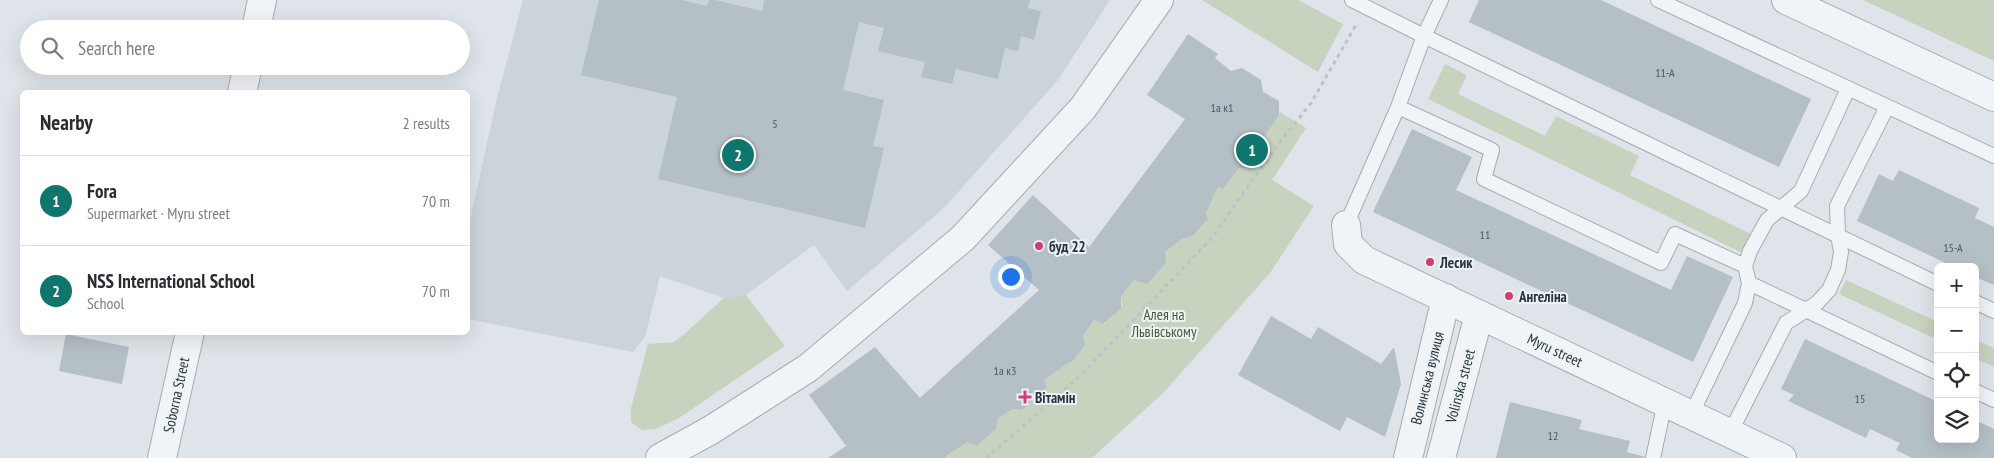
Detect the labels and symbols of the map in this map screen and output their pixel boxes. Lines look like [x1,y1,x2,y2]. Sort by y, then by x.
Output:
house number: 11-А [1655,65,1675,80]
house number: 1а к1 [1211,100,1233,115]
house number: 5 [772,116,778,131]
pin: 1 [1236,131,1268,169]
pin: 2 [722,136,754,174]
house number: 11 [1480,227,1490,242]
place label: буд 22 [1049,237,1086,256]
marker: буд 22 [1033,240,1045,252]
house number: 15-А [1943,240,1963,255]
place label: Лесик [1439,253,1473,272]
marker: Лесик [1424,256,1436,268]
your location [998,264,1024,290]
place label: Ангеліна [1518,287,1567,306]
marker: Ангеліна [1503,290,1515,302]
park label: Алея на Львівському [1130,305,1197,341]
street label: Волинська вулиця [1406,329,1448,427]
street label: Myru street [1524,329,1586,371]
street label: Volinska street [1441,347,1479,426]
street label: Soborna Street [159,355,193,435]
house number: 1а к3 [994,363,1016,378]
place label: Вітамін [1035,388,1076,407]
marker: Вітамін [1019,391,1031,403]
house number: 15 [1855,391,1865,406]
house number: 12 [1548,428,1558,443]

